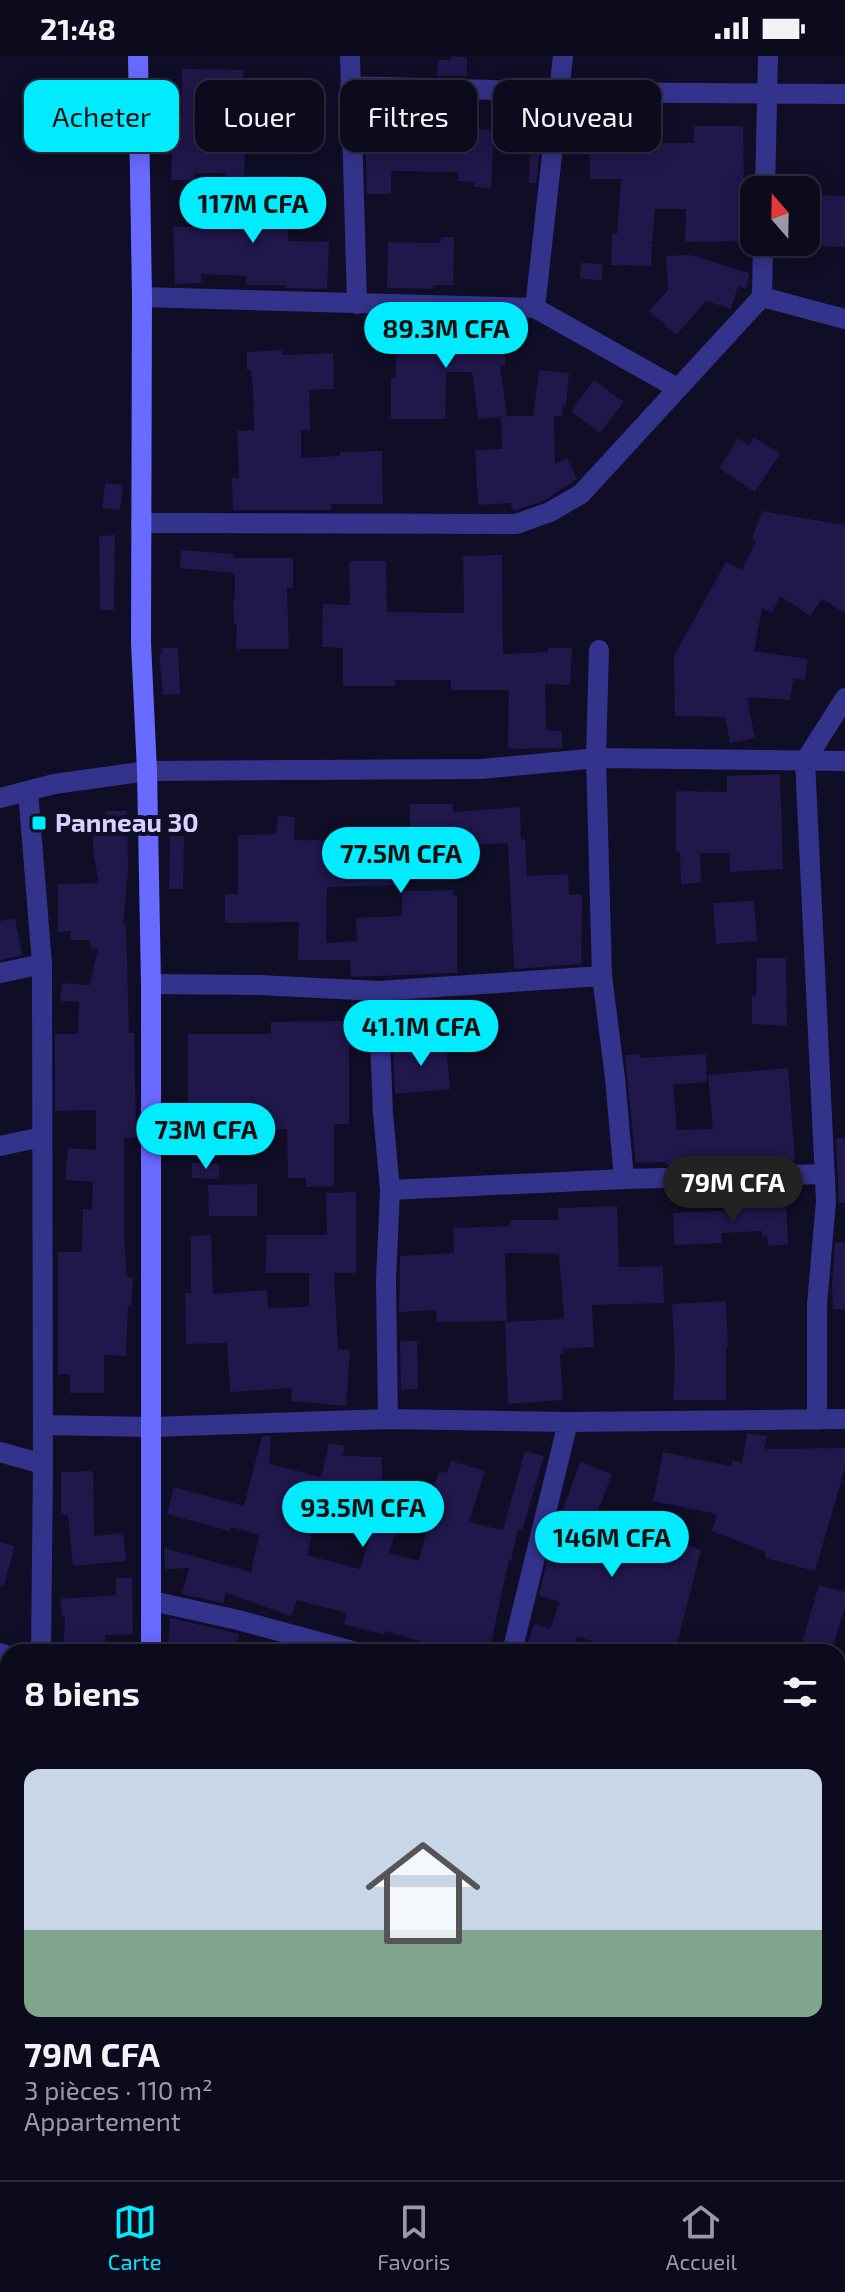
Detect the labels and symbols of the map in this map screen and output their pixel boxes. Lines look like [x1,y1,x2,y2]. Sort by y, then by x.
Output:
north arrow [740,176,820,256]
pin: 117M CFA [170,177,336,245]
pin: 89.3M CFA [354,302,538,370]
place label: Panneau 30 [55,806,199,837]
marker: Panneau 30 [30,814,48,832]
pin: 77.5M CFA [309,827,493,895]
pin: 41.1M CFA [329,1000,513,1068]
pin: 73M CFA [132,1103,280,1171]
pin: 79M CFA [659,1156,807,1224]
pin: 93.5M CFA [271,1481,455,1549]
pin: 146M CFA [529,1511,695,1579]

